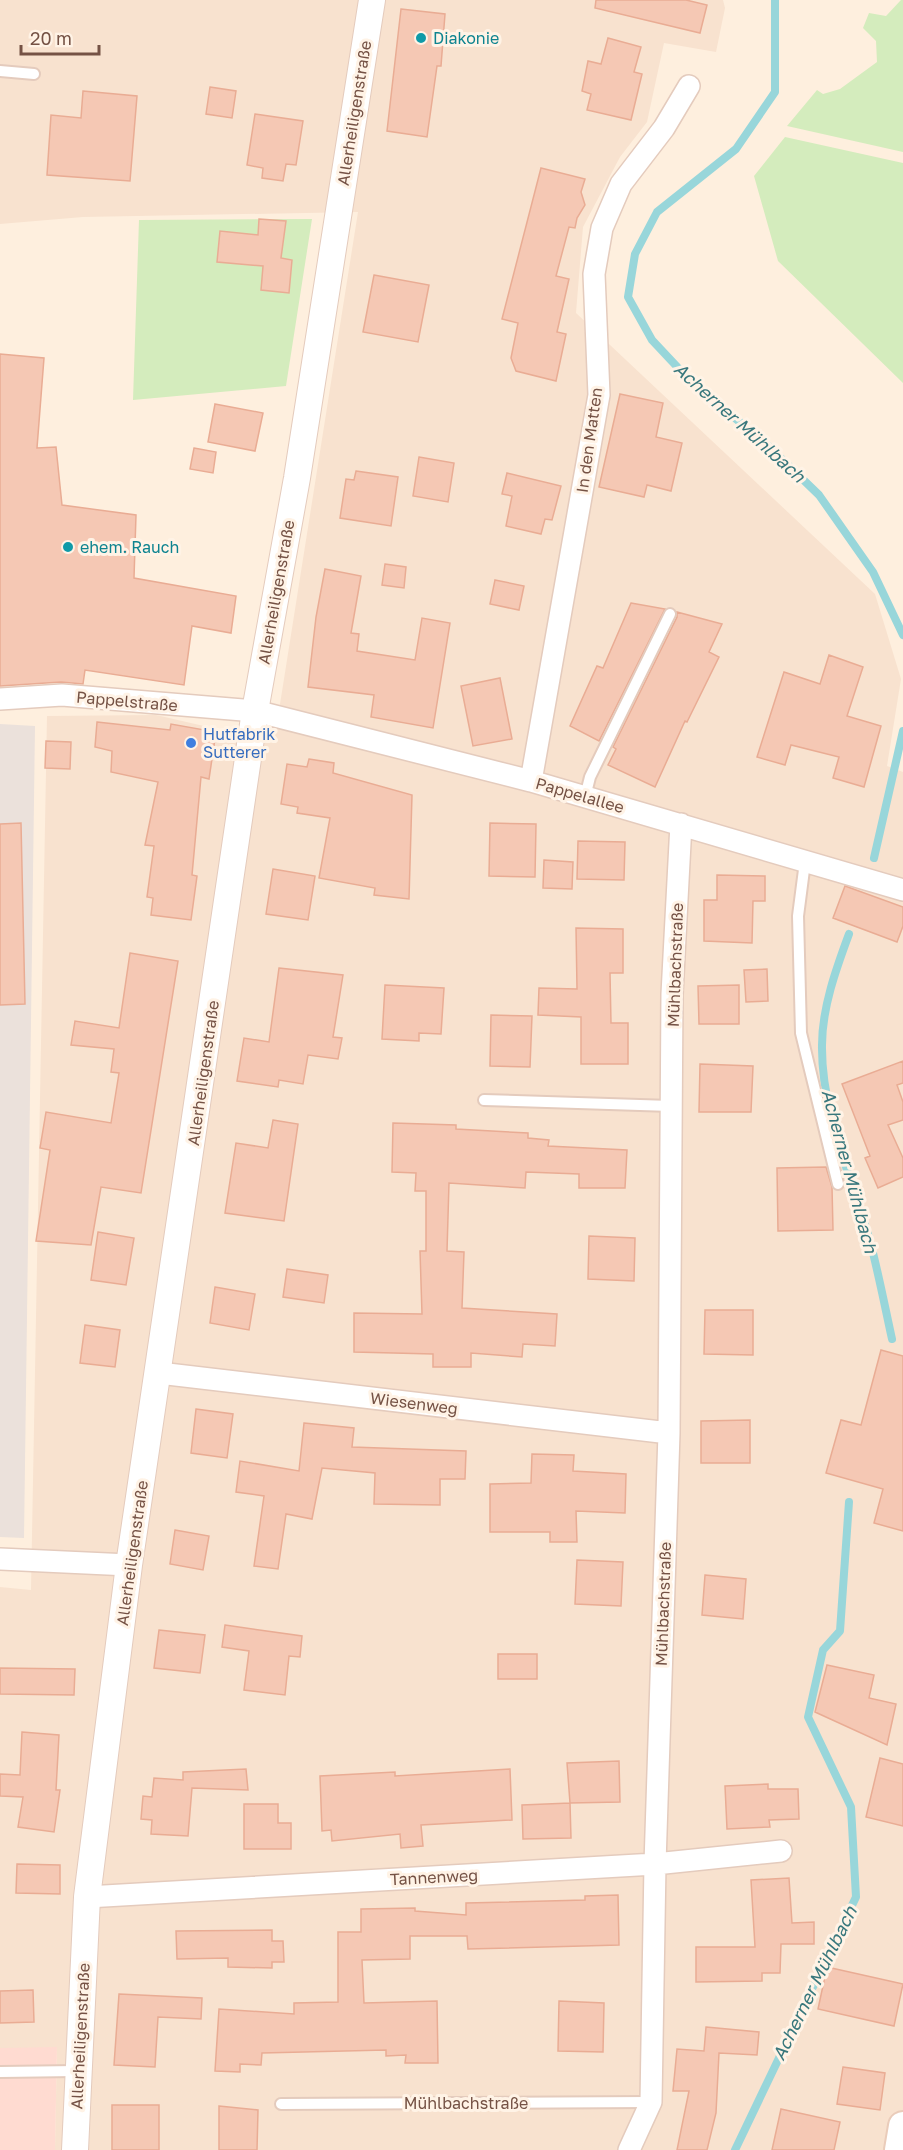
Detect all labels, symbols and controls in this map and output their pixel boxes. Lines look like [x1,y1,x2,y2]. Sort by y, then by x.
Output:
scale bar [21,18,99,56]
text: 20 m [30,27,72,49]
place label: Diakonie [433,28,499,48]
marker: Diakonie [414,31,428,45]
street label: Allerheiligenstraße [333,39,375,187]
water label: Acherner Mühlbach [670,357,811,487]
street label: In den Matten [572,386,606,494]
street label: Allerheiligenstraße [253,518,299,666]
place label: ehem. Rauch [80,537,179,557]
marker: ehem. Rauch [61,540,75,554]
street label: Pappelstraße [75,687,179,715]
place label: Hutfabrik Sutterer [203,724,275,762]
marker: Hutfabrik Sutterer [184,736,198,750]
street label: Pappelallee [533,773,627,817]
street label: Mühlbachstraße [663,902,687,1028]
street label: Allerheiligenstraße [183,999,223,1147]
water label: Acherner Mühlbach [818,1087,883,1256]
street label: Wiesenweg [369,1388,459,1418]
street label: Allerheiligenstraße [112,1479,152,1627]
street label: Mühlbachstraße [651,1541,675,1667]
street label: Tannenweg [389,1865,479,1889]
water label: Acherner Mühlbach [767,1902,861,2064]
street label: Allerheiligenstraße [66,1962,94,2110]
street label: Mühlbachstraße [404,2093,528,2113]

